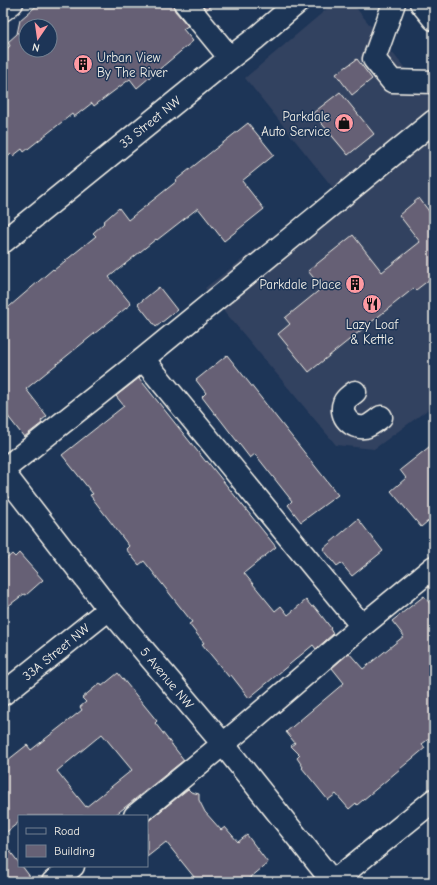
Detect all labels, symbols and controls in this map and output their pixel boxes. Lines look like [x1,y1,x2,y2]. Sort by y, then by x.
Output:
north arrow [18,18,58,58]
text: N [31,40,41,54]
place label: Urban View By The River [97,50,168,80]
building icon: Urban View By The River [72,53,94,75]
street label: 33 Street NW [116,92,184,151]
place label: Parkdale Auto Service [261,109,330,139]
shop icon: Parkdale Auto Service [333,112,355,134]
building icon: Parkdale Place [344,273,366,295]
place label: Parkdale Place [259,277,341,292]
restaurant icon: Lazy Loaf & Kettle [361,293,383,315]
place label: Lazy Loaf & Kettle [346,317,400,347]
street label: 33A Street NW [20,620,93,684]
street label: 5 Avenue NW [137,644,197,712]
legend [18,815,148,867]
text: Road [54,824,80,838]
text: Building [54,844,95,858]

